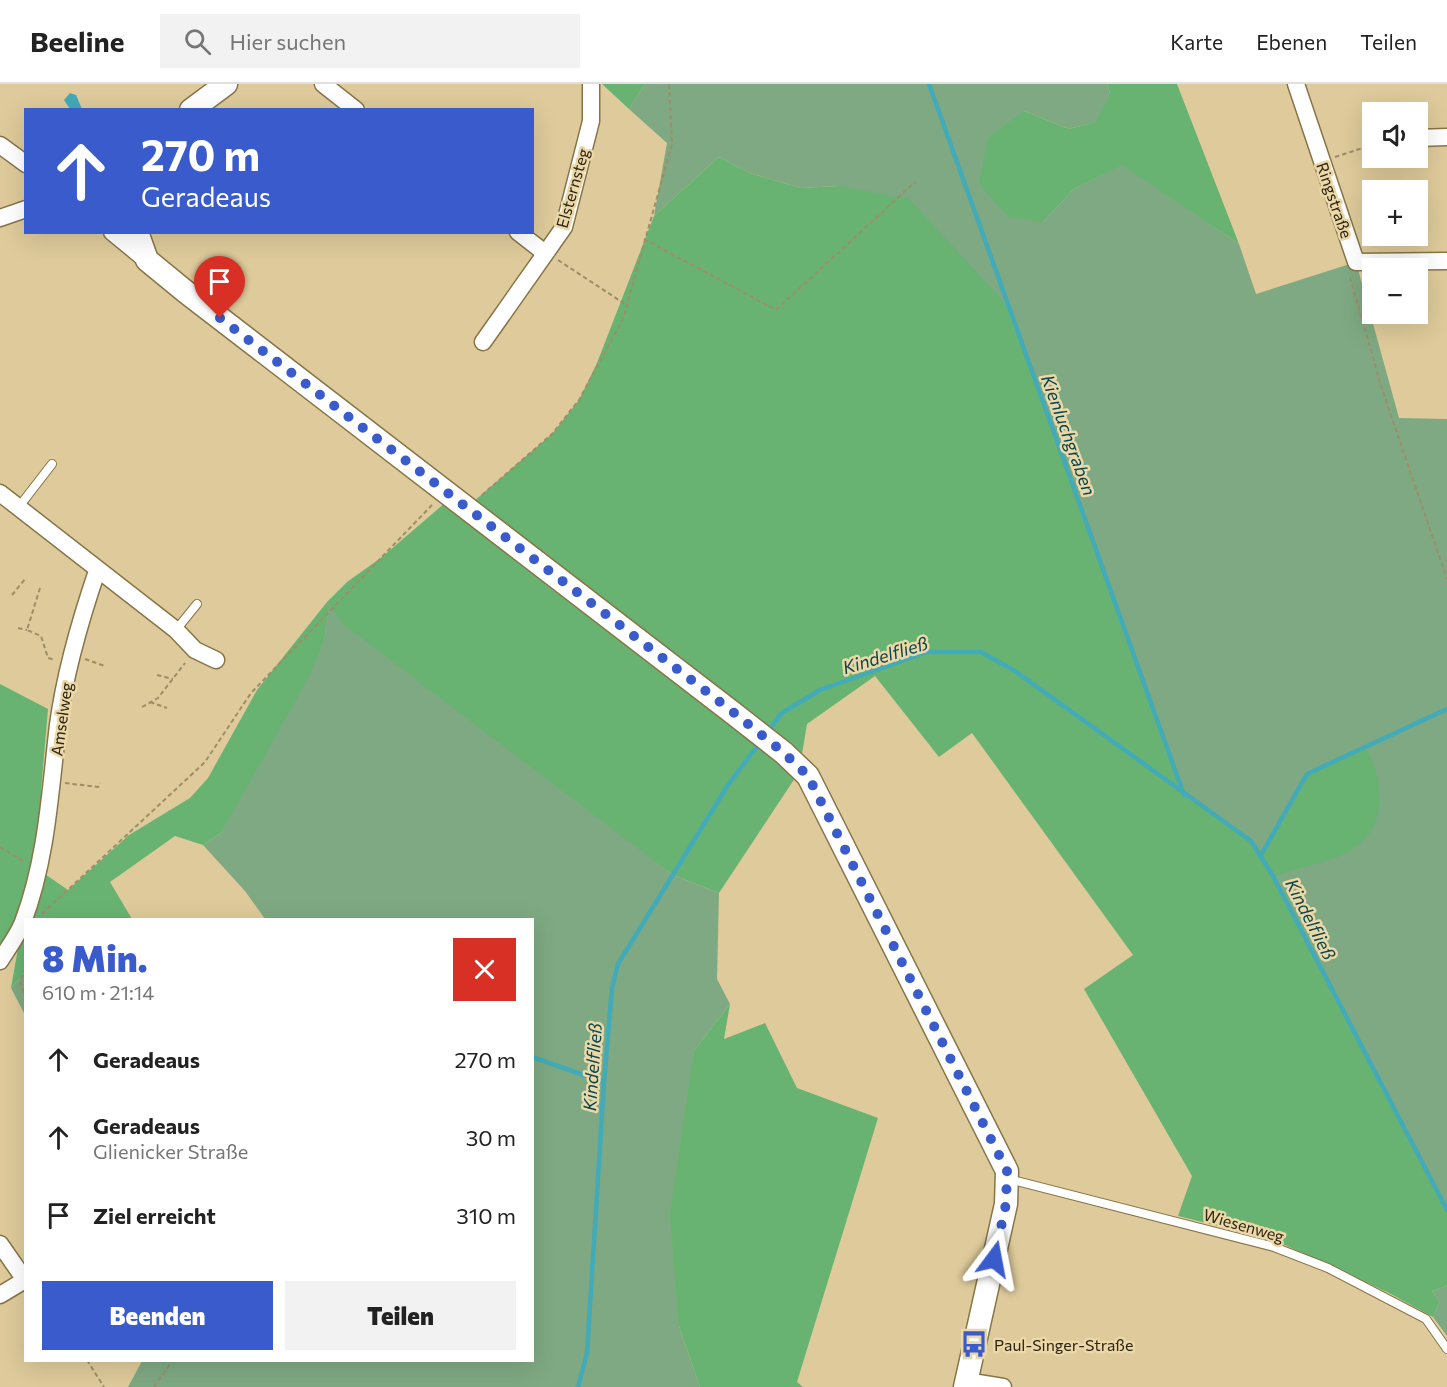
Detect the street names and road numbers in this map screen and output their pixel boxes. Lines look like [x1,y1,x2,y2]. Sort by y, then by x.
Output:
street label: Elsternsteg [552,146,593,230]
street label: Ringstraße [1313,159,1357,241]
street label: Amselweg [46,681,76,757]
street label: Wiesenweg [1201,1204,1287,1246]

